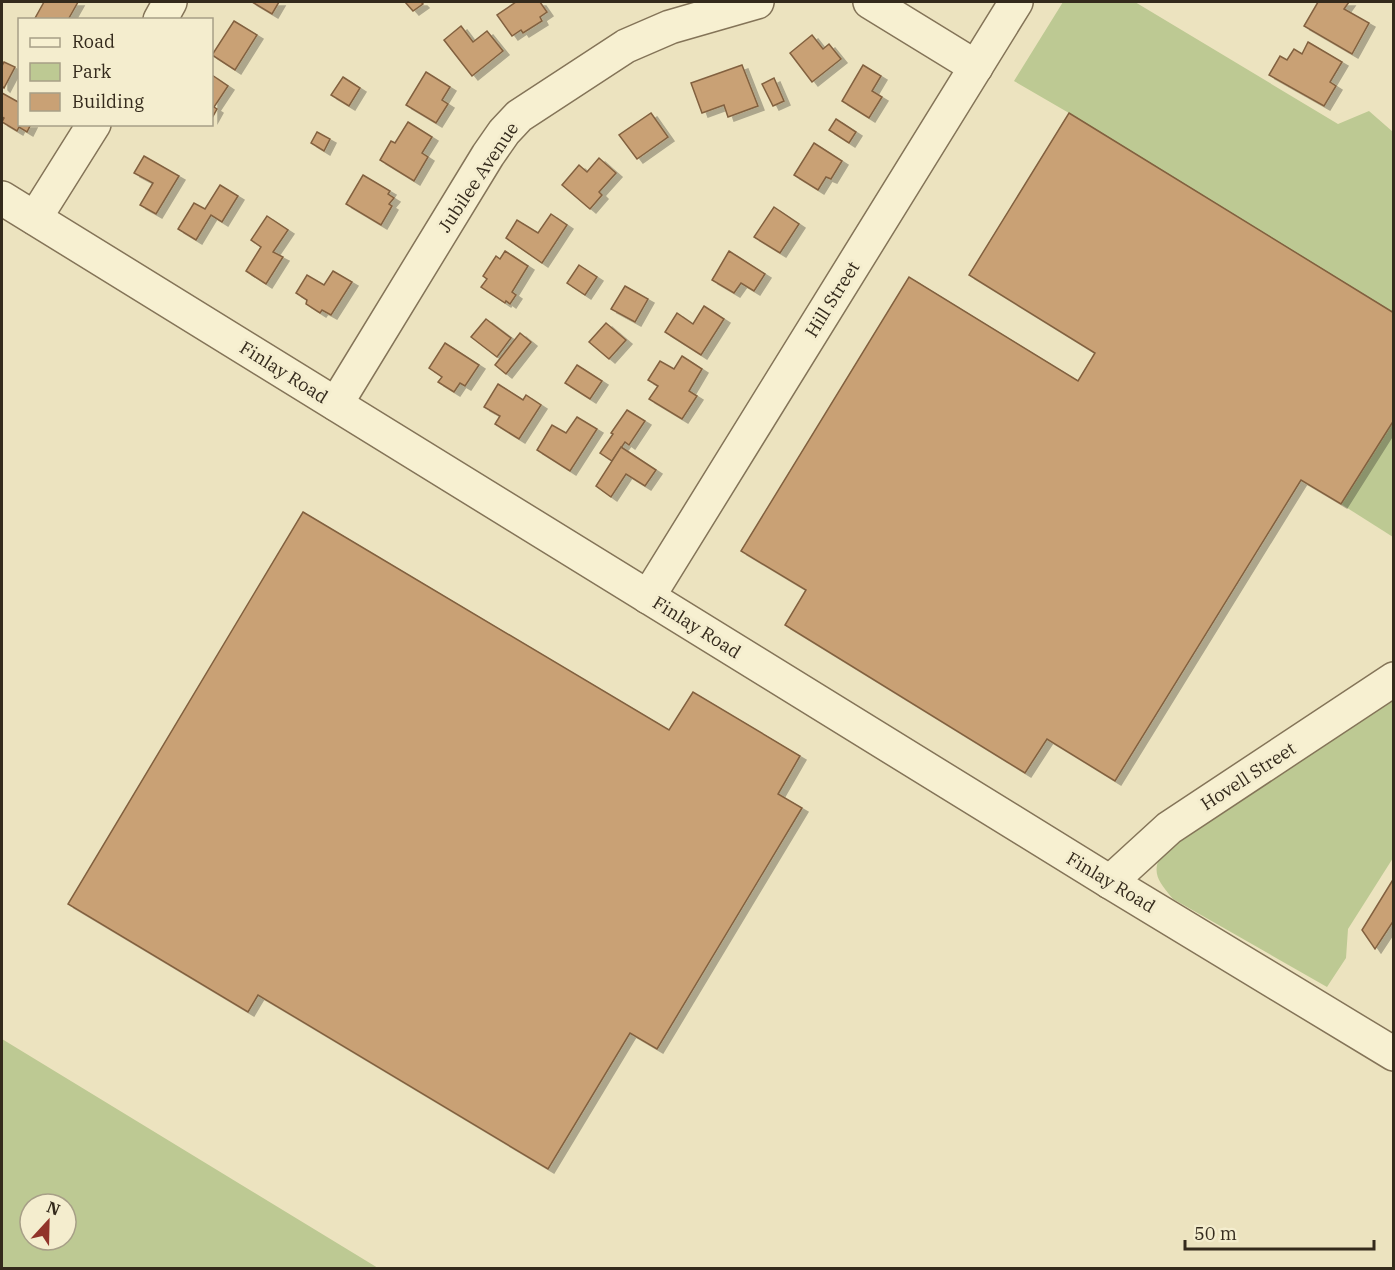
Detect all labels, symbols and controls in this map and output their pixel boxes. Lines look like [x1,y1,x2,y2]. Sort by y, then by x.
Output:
legend [18,18,213,126]
text: Road [72,30,115,53]
text: Park [72,60,112,83]
text: Building [72,90,144,113]
street label: Jubilee Avenue [433,118,523,236]
street label: Hill Street [800,257,864,341]
street label: Finlay Road [236,336,332,408]
street label: Finlay Road [649,591,745,663]
street label: Hovell Street [1196,737,1300,815]
street label: Finlay Road [1062,846,1160,918]
north arrow [18,1192,78,1252]
text: N [44,1196,63,1220]
scale bar [1185,1213,1374,1251]
text: 50 m [1194,1222,1237,1245]

